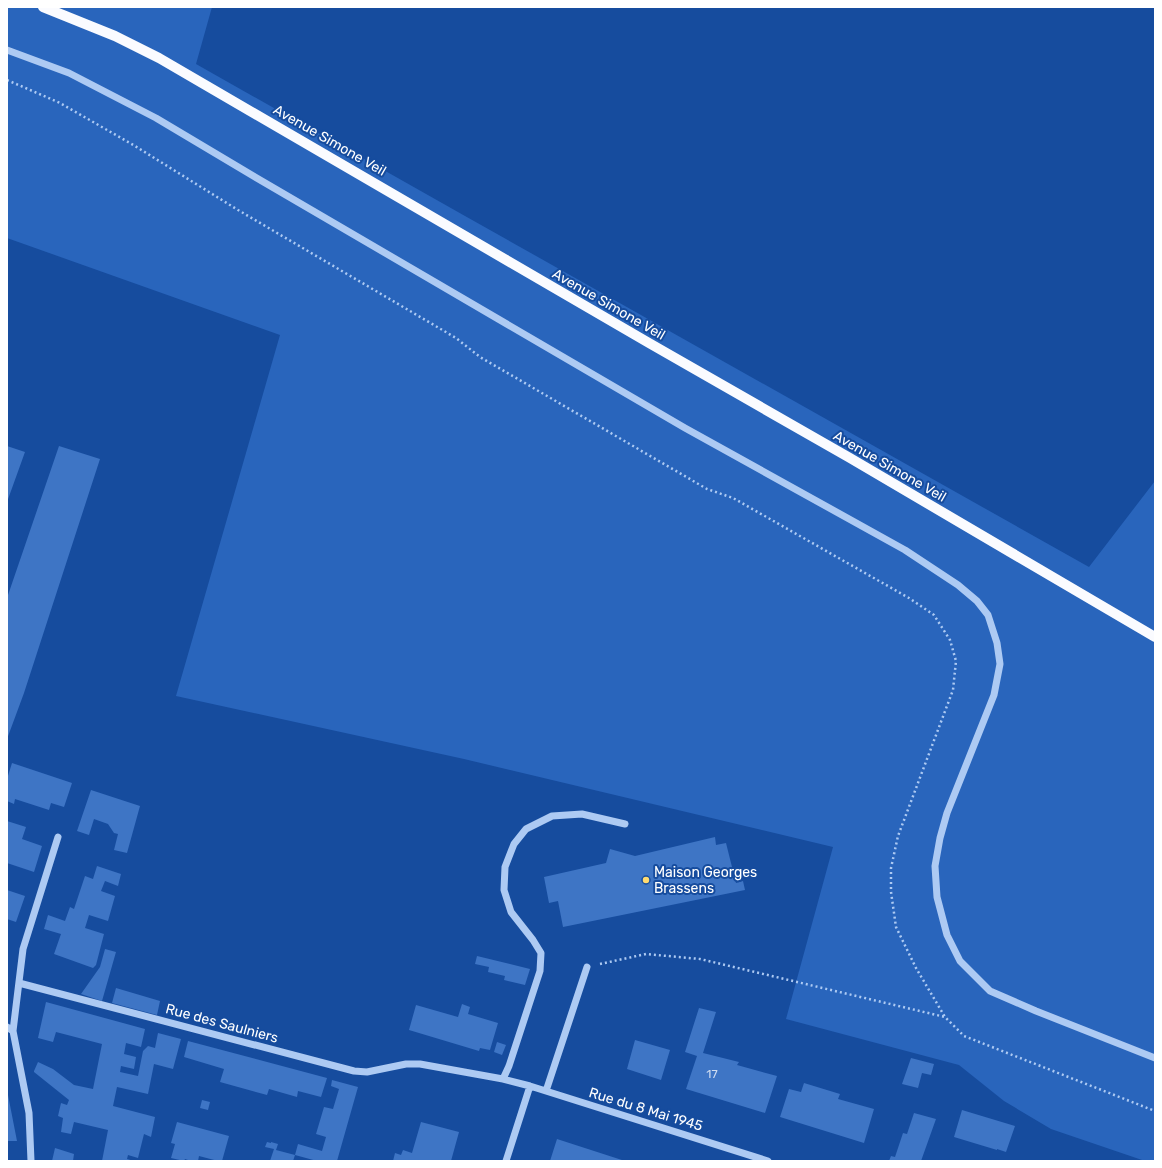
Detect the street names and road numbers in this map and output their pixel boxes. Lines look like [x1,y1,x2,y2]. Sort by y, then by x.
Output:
street label: Avenue Simone Veil [270,101,389,180]
street label: Avenue Simone Veil [549,265,668,344]
street label: Avenue Simone Veil [830,427,949,506]
street label: Rue des Saulniers [164,1000,280,1047]
street label: Rue du 8 Mai 1945 [587,1084,705,1135]

